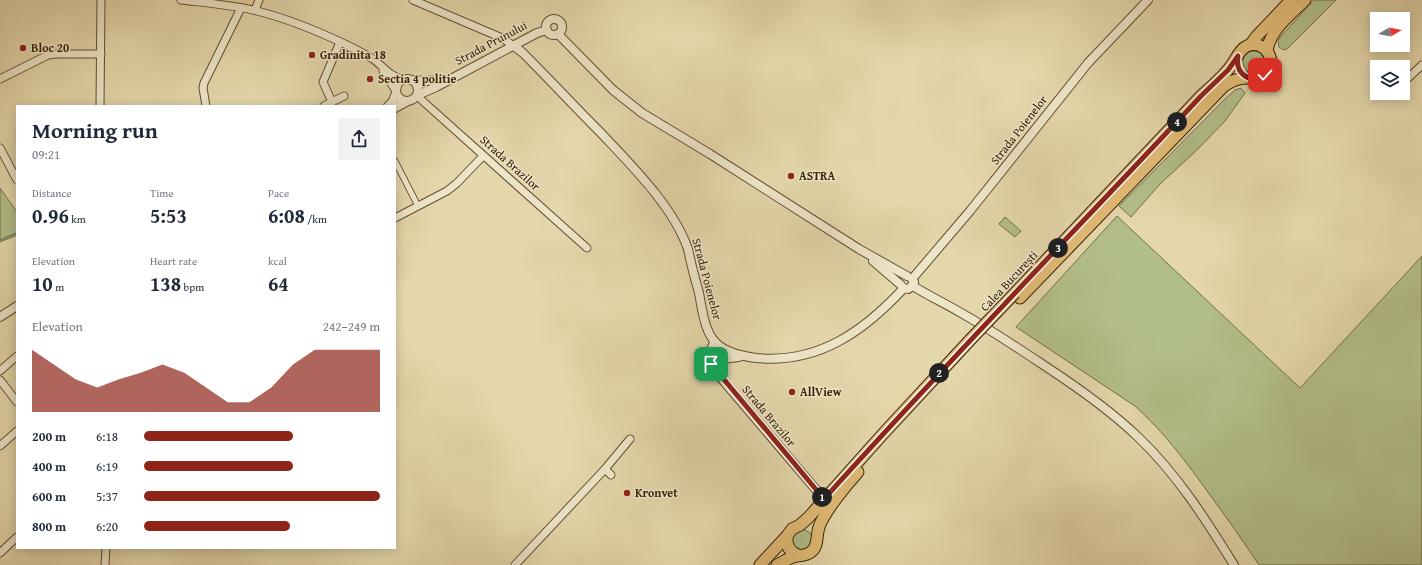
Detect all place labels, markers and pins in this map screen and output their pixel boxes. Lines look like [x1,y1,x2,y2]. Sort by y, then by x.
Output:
place label: Bloc 20 [31,39,69,56]
marker: Bloc 20 [18,43,28,53]
place label: Gradinita 18 [320,46,386,63]
marker: Gradinita 18 [307,50,317,60]
pin [1248,58,1282,92]
place label: Sectia 4 politie [378,70,457,87]
marker: Sectia 4 politie [365,74,375,84]
pin: 4 [1167,112,1187,132]
place label: ASTRA [799,167,835,184]
marker: ASTRA [786,171,796,181]
pin: 3 [1048,238,1068,258]
pin [694,347,728,381]
pin: 2 [929,363,949,383]
place label: AllView [800,383,842,400]
marker: AllView [787,387,797,397]
place label: Kronvet [635,484,678,501]
pin: 1 [812,487,832,507]
marker: Kronvet [622,488,632,498]

